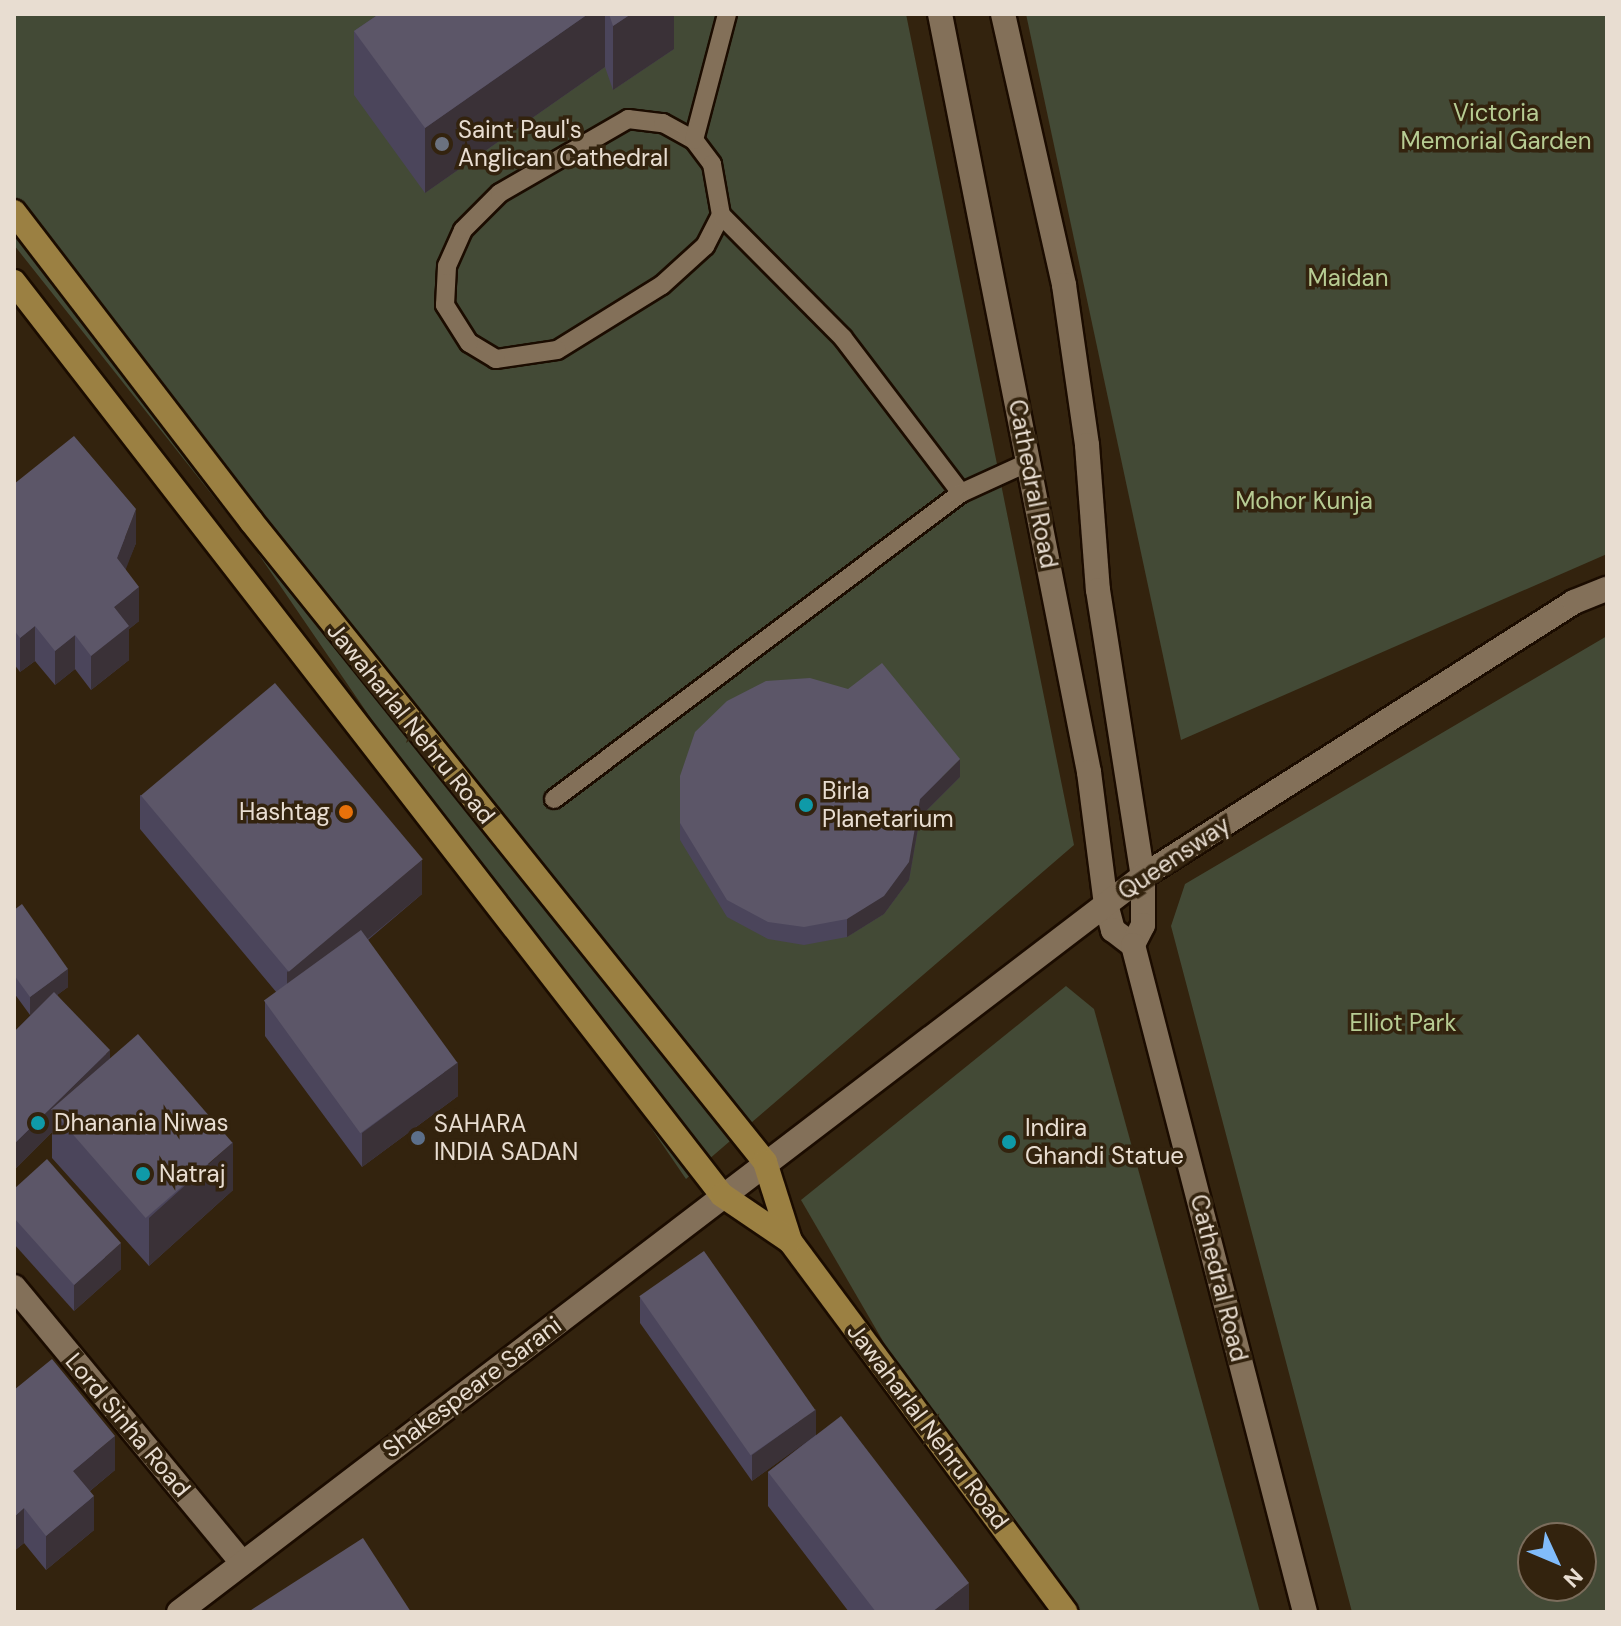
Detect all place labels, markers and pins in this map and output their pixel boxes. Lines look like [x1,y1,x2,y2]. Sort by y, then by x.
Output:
place label: Saint Paul's Anglican Cathedral [458,116,668,172]
marker: Saint Paul's Anglican Cathedral [433,135,451,153]
place label: Birla Planetarium [822,777,954,833]
marker: Birla Planetarium [797,796,815,814]
place label: Hashtag [239,798,330,826]
marker: Hashtag [337,803,355,821]
place label: Dhanania Niwas [54,1109,229,1137]
place label: SAHARA INDIA SADAN [434,1110,578,1166]
marker: Dhanania Niwas [29,1114,47,1132]
place label: Indira Ghandi Statue [1025,1114,1184,1170]
marker: SAHARA INDIA SADAN [409,1129,427,1147]
marker: Indira Ghandi Statue [1000,1133,1018,1151]
place label: Natraj [159,1160,225,1188]
marker: Natraj [134,1165,152,1183]

